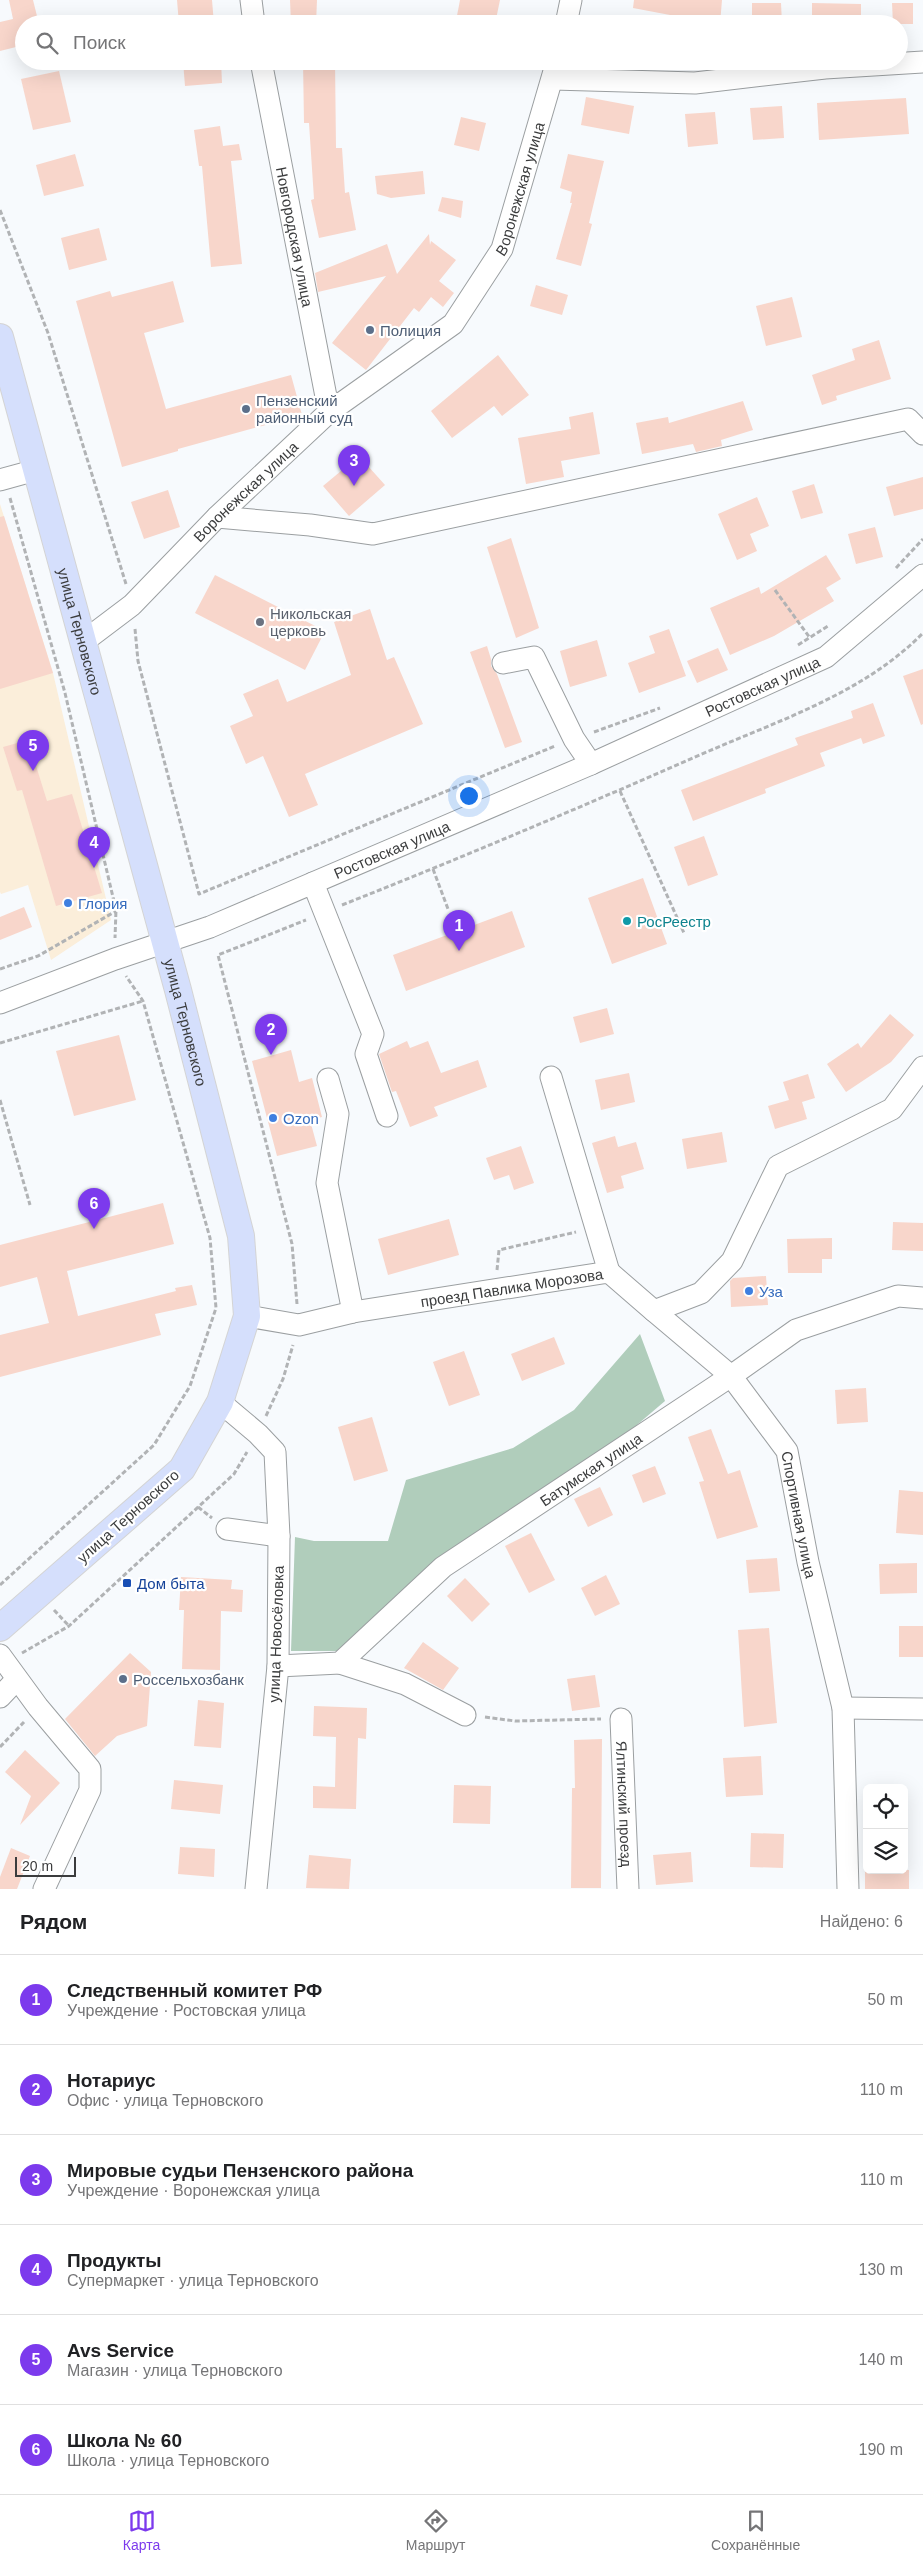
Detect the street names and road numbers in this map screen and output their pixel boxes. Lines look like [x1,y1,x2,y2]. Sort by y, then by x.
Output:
street label: Воронежская улица [492,119,547,259]
street label: Новгородская улица [273,165,317,309]
street label: Воронежская улица [190,437,301,545]
street label: улица Терновского [55,566,106,697]
street label: Ростовская улица [702,652,823,720]
street label: Ростовская улица [331,817,453,882]
street label: улица Терновского [161,957,211,1088]
street label: проезд Павлика Морозова [419,1264,605,1310]
street label: Батумская улица [536,1429,645,1509]
street label: Спортивная улица [779,1450,820,1580]
street label: улица Терновского [74,1466,182,1566]
street label: улица Новосёловка [265,1565,287,1703]
street label: Ялтинский проезд [613,1740,636,1868]

